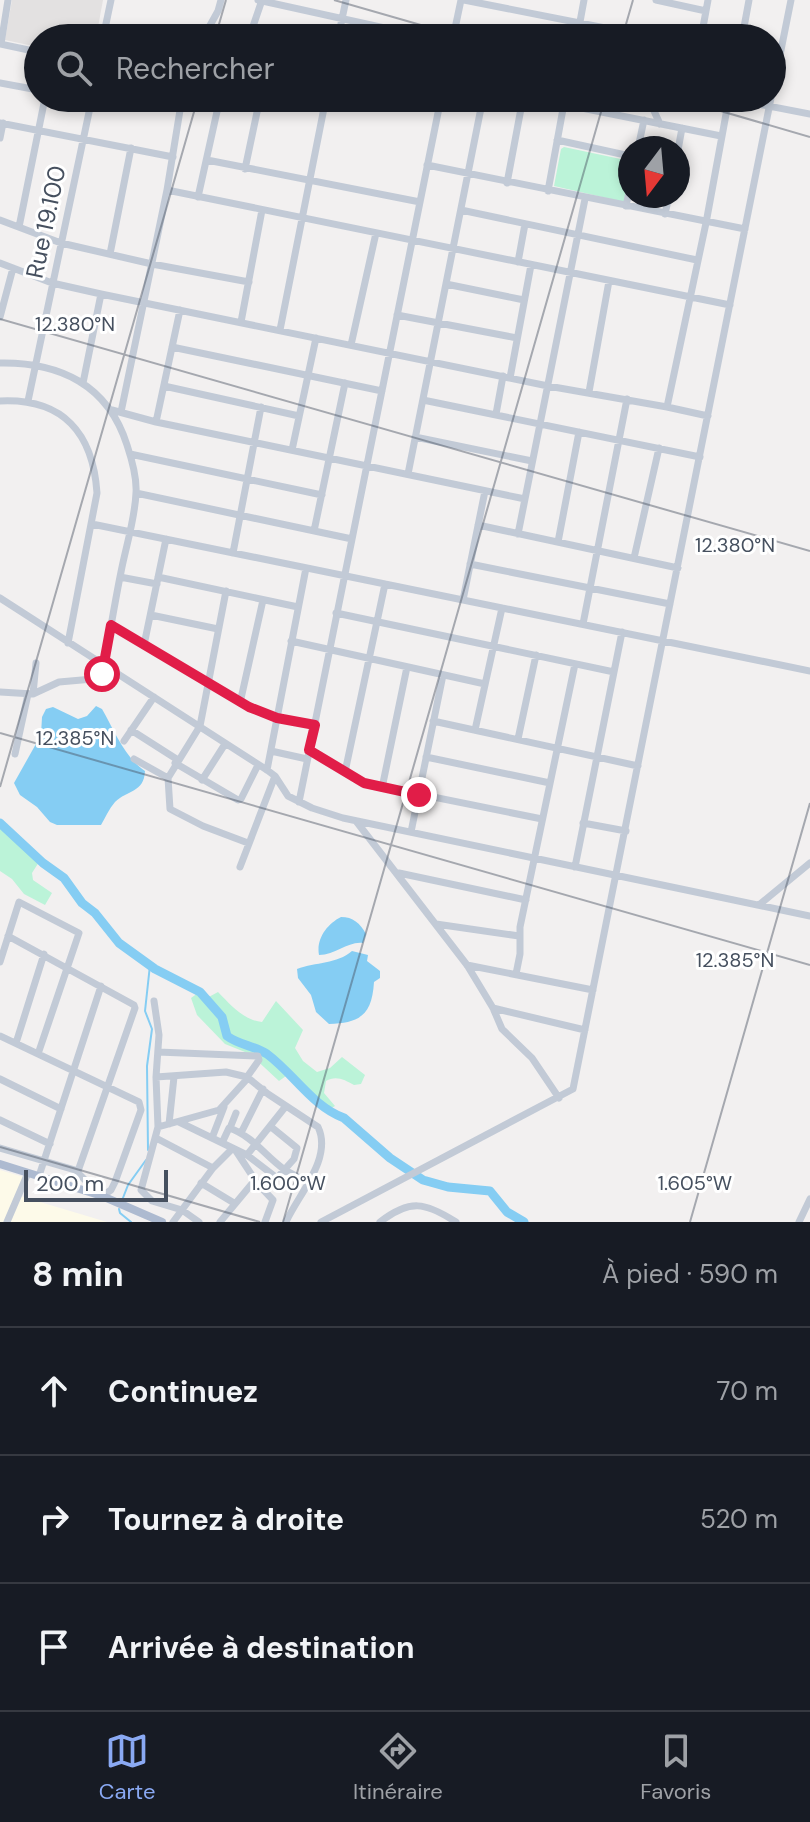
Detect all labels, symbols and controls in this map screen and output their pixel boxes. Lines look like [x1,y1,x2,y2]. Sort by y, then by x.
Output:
search box [24,24,786,112]
icon: search [52,46,96,90]
text: Rechercher [116,49,275,88]
north arrow [618,136,690,208]
street label: Rue 19.100 [18,163,73,281]
text: 12.380°N [35,311,115,337]
text: 12.380°N [695,532,775,558]
route start [84,656,120,692]
text: 12.385°N [36,725,114,751]
route end [401,777,437,813]
text: 12.385°N [696,947,774,973]
scale bar [24,1166,168,1202]
text: 200 m [36,1169,104,1198]
text: 1.600°W [250,1170,326,1196]
text: 1.605°W [658,1170,732,1196]
text: 8 min [32,1252,124,1297]
text: À pied · 590 m [602,1257,778,1291]
icon: ahead [32,1369,76,1413]
text: Continuez [108,1372,258,1411]
text: 70 m [717,1374,778,1408]
icon: right [32,1497,76,1541]
text: Tournez à droite [108,1500,344,1539]
text: 520 m [700,1502,778,1536]
icon: arrive [32,1625,76,1669]
text: Arrivée à destination [108,1628,414,1667]
tab: Carte [99,1729,155,1806]
tab: Itinéraire [353,1729,443,1806]
tab: Favoris [640,1729,711,1806]

